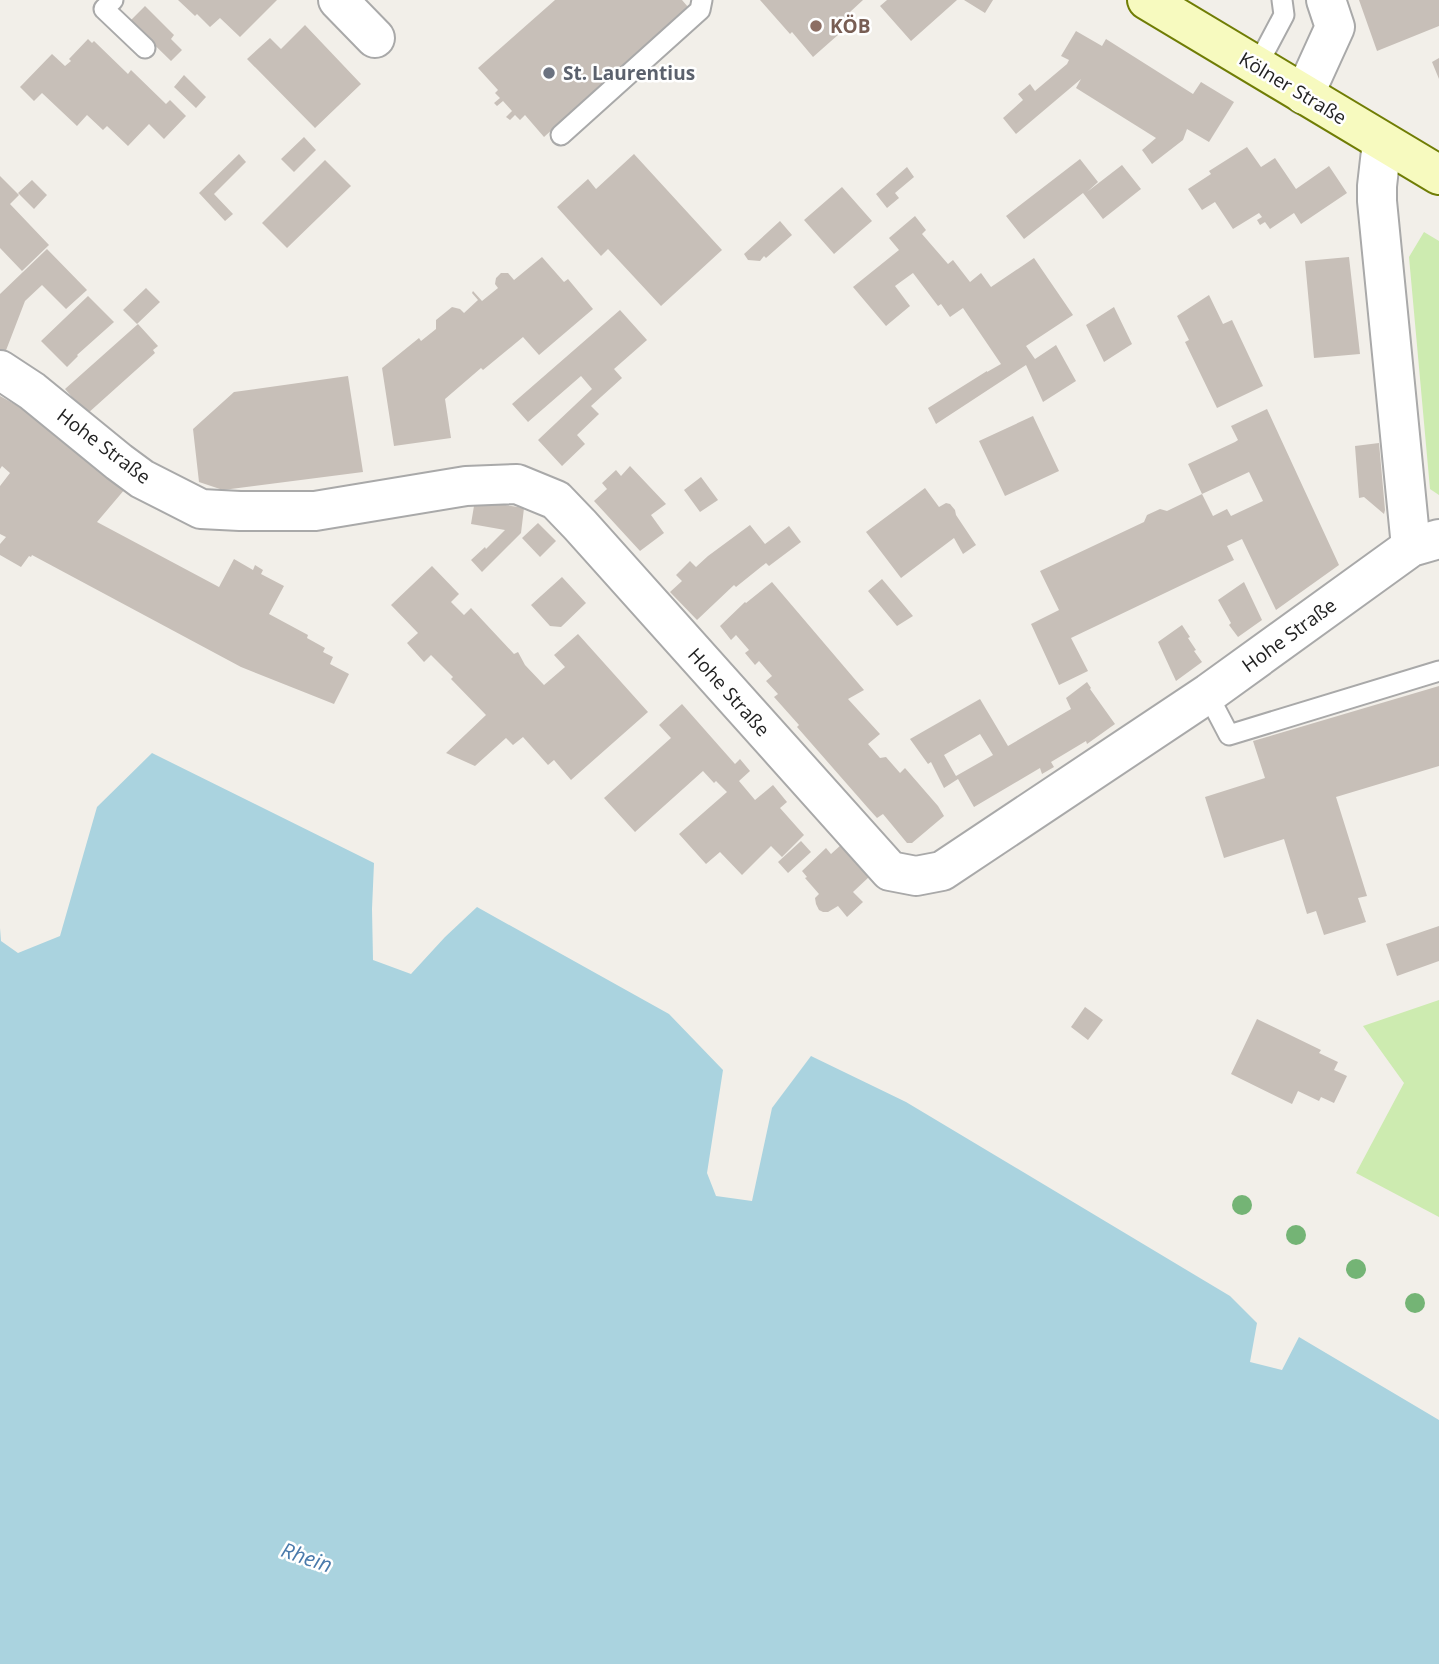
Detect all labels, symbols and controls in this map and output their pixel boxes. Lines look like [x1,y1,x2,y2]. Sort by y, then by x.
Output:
place label: KÖB [830,13,871,39]
marker: KÖB [808,18,824,34]
street label: Kölner Straße [1234,46,1352,130]
place label: St. Laurentius [563,60,695,86]
marker: St. Laurentius [541,65,557,81]
street label: Hohe Straße [52,402,156,490]
street label: Hohe Straße [1237,592,1341,678]
street label: Hohe Straße [682,642,776,742]
water label: Rhein [278,1535,336,1579]

